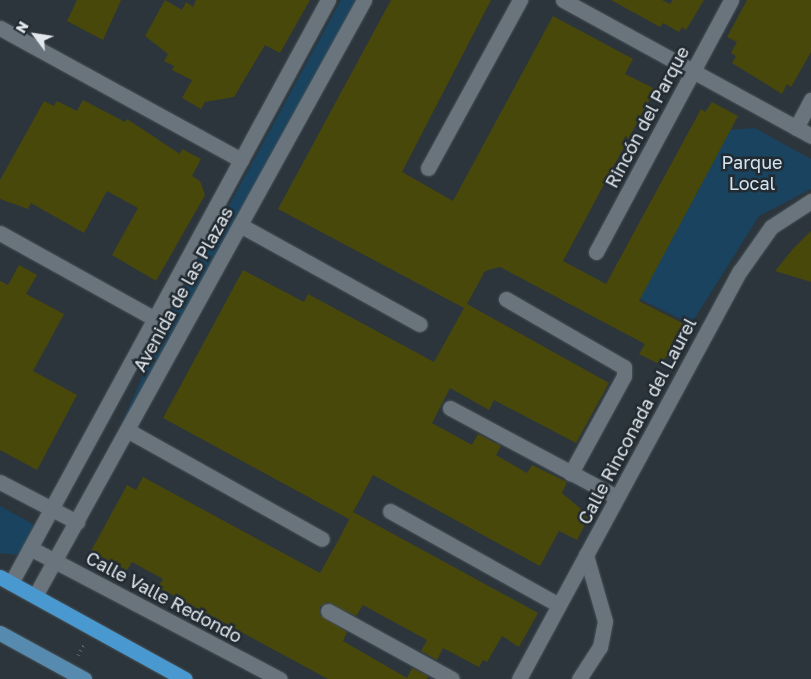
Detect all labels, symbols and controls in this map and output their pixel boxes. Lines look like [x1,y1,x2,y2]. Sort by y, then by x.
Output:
north arrow [10,10,60,60]
text: N [12,18,32,36]
street label: Rincón del Parque [601,43,693,191]
park label: Parque Local [721,152,783,194]
street label: Avenida de las Plazas [129,203,237,375]
street label: Calle Rinconada del Laurel [573,314,701,528]
street label: Calle Valle Redondo [82,547,246,647]

